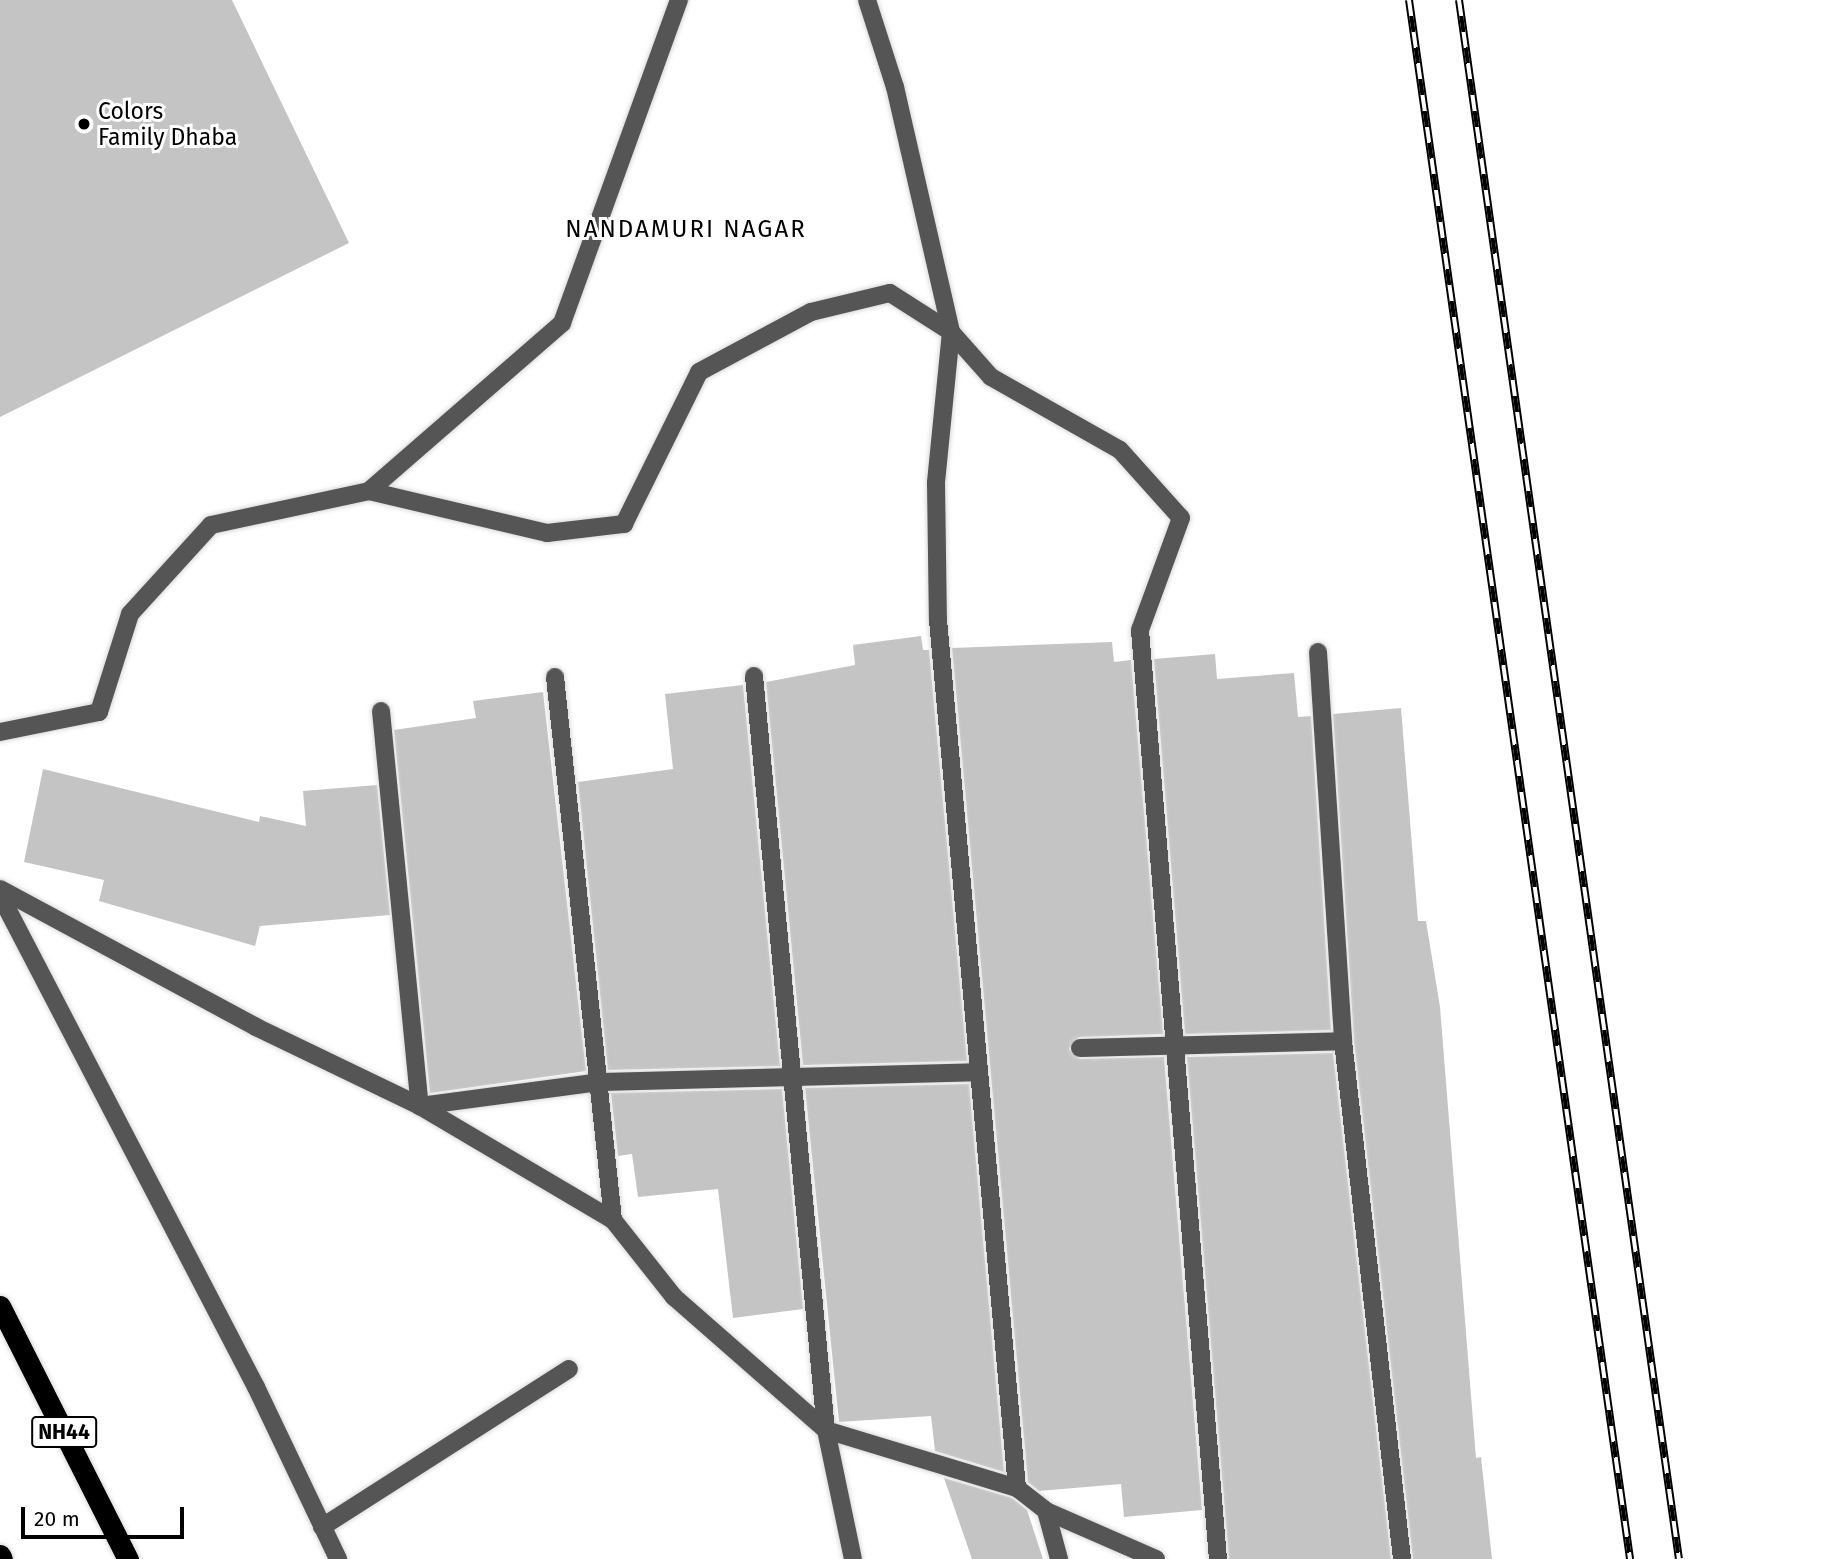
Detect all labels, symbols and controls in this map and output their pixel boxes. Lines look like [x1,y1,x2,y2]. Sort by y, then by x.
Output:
place label: Colors Family Dhaba [98,97,237,151]
marker: Colors Family Dhaba [76,116,92,132]
district label: NANDAMURI NAGAR [567,216,805,244]
road number: NH44 [31,1414,97,1450]
scale bar [24,1492,187,1536]
text: 20 m [34,1506,80,1532]

